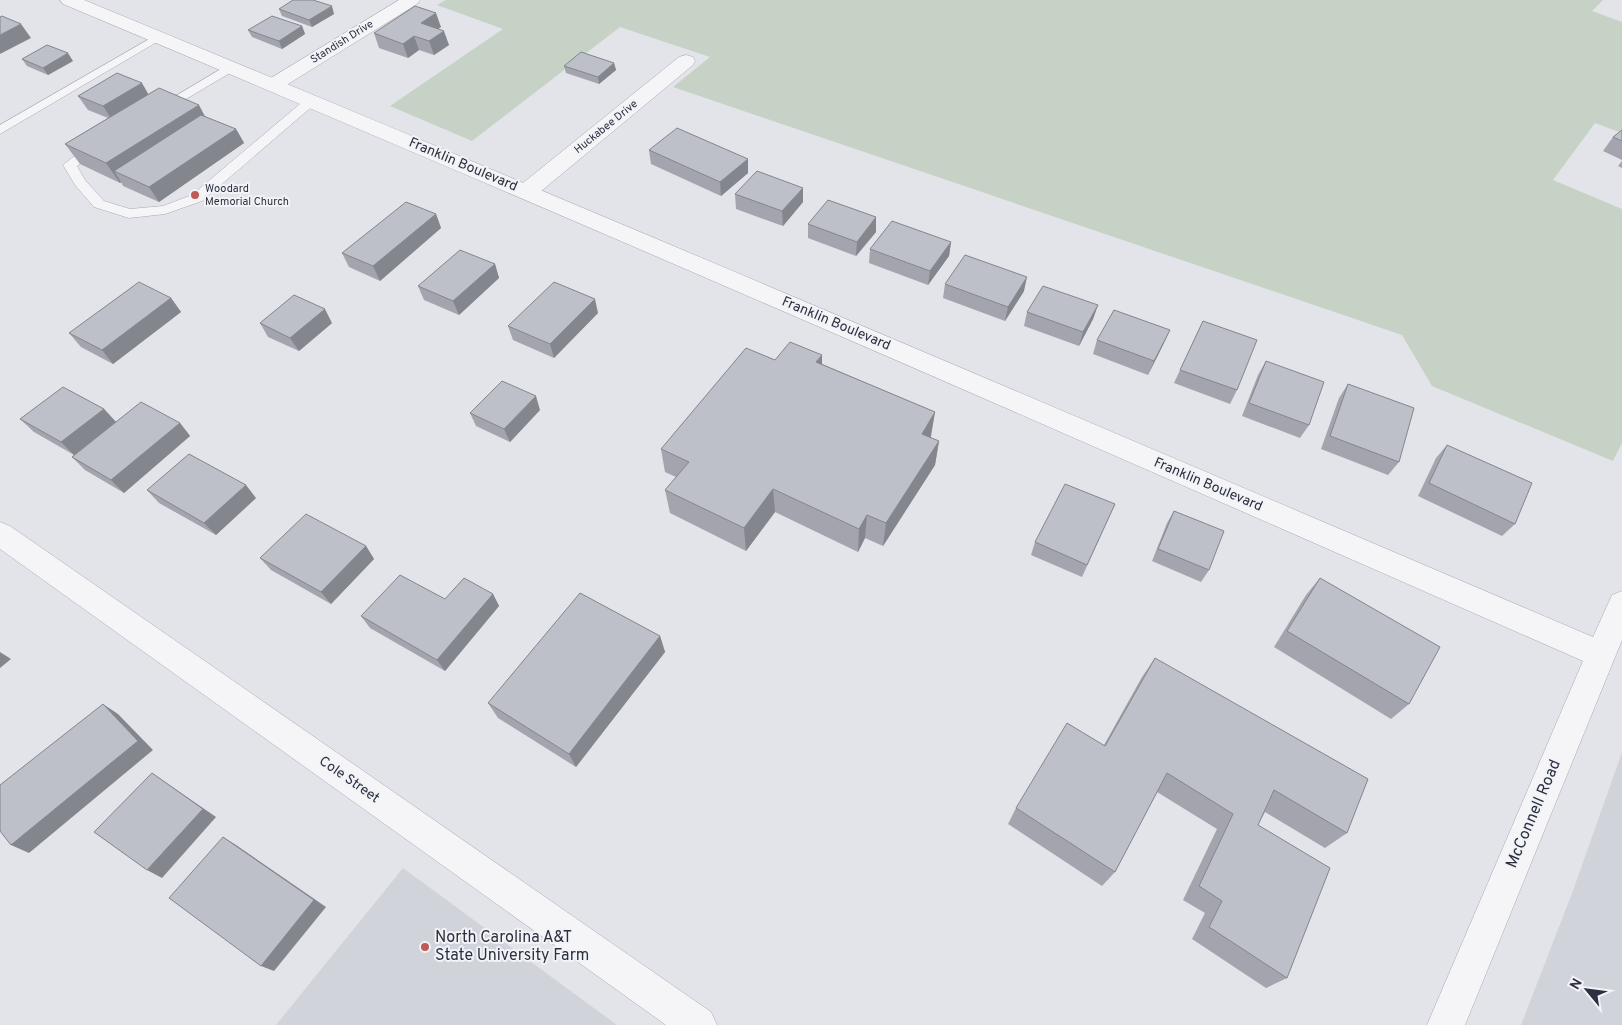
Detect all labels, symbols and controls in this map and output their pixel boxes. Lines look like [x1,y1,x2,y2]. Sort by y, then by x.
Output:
street label: Standish Drive [308,17,376,67]
street label: Huckabee Drive [571,97,641,157]
street label: Franklin Boulevard [406,134,520,196]
place label: Woodard Memorial Church [205,182,289,209]
marker: Woodard Memorial Church [189,189,201,201]
street label: Franklin Boulevard [779,293,893,355]
street label: Franklin Boulevard [1151,454,1265,516]
street label: Cole Street [315,753,383,807]
street label: McConnell Road [1502,757,1566,871]
place label: North Carolina A&T State University Farm [435,928,589,966]
marker: North Carolina A&T State University Farm [419,941,431,953]
north arrow [1562,965,1612,1015]
text: N [1567,976,1587,993]

